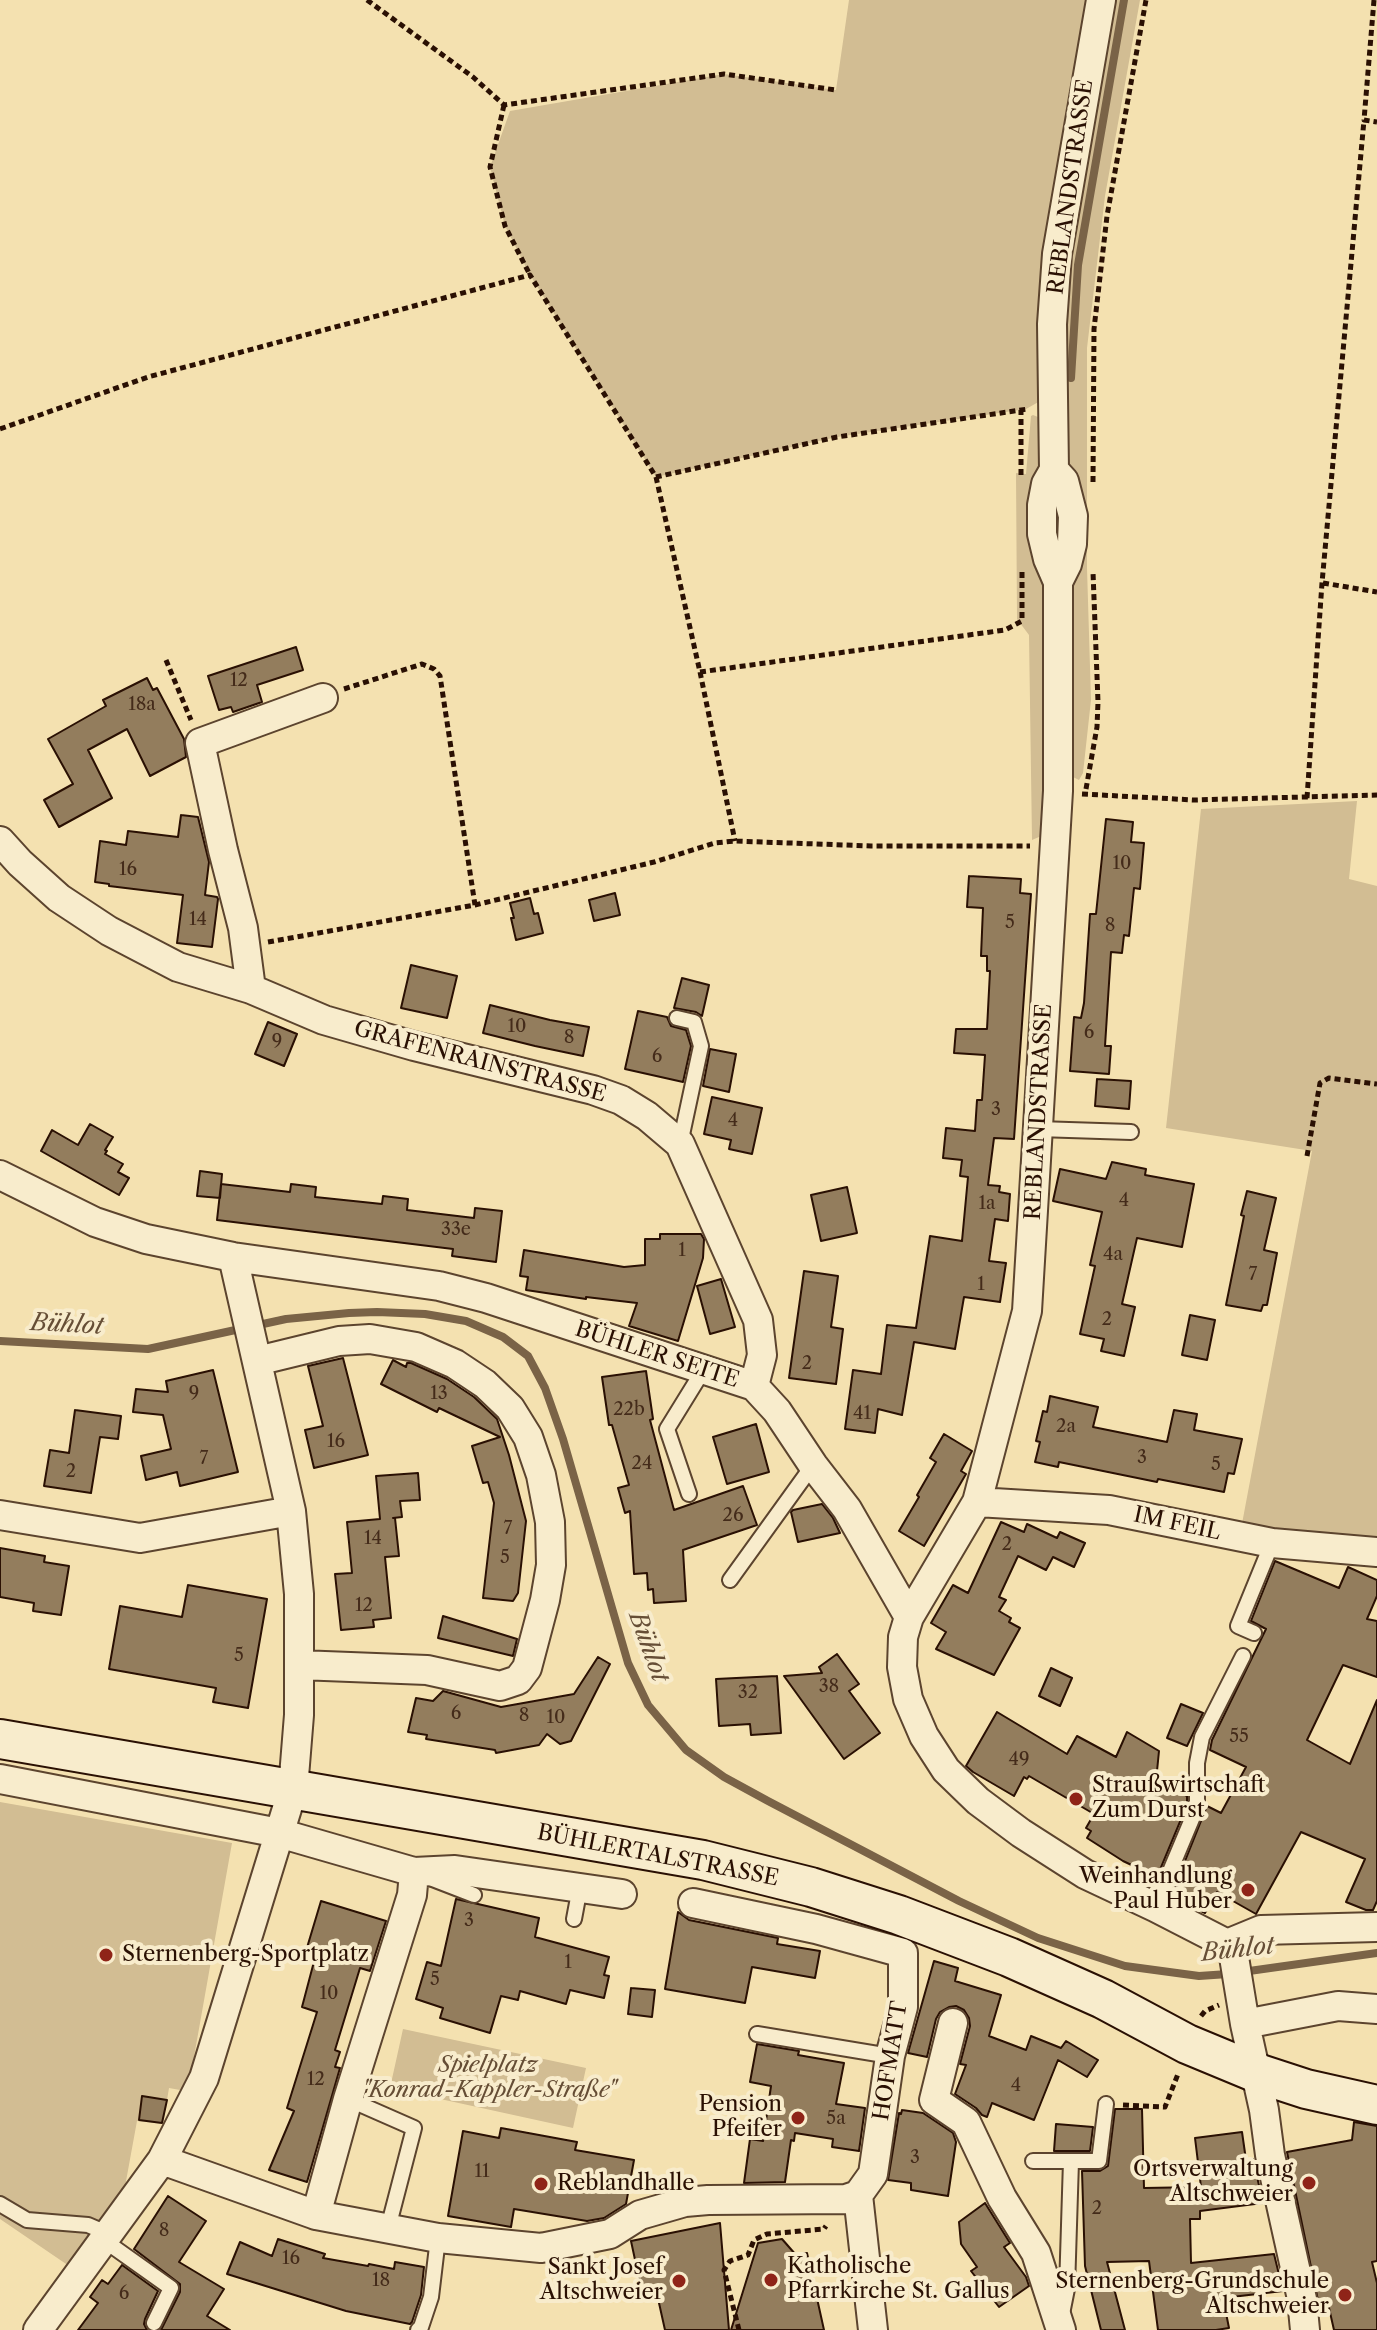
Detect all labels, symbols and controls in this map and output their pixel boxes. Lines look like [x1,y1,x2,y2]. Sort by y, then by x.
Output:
street label: REBLANDSTRASSE [1043,78,1099,296]
house number: 12 [230,670,248,692]
house number: 18a [128,694,156,716]
house number: 10 [1113,853,1131,875]
house number: 16 [119,859,137,881]
house number: 14 [189,909,207,931]
house number: 5 [1005,912,1015,934]
house number: 8 [1105,915,1115,937]
street label: REBLANDSTRASSE [1020,1003,1058,1221]
street label: GRAFENRAINSTRASSE [351,1016,609,1108]
house number: 10 [508,1016,526,1038]
house number: 6 [1084,1022,1094,1044]
house number: 8 [564,1027,574,1049]
house number: 9 [272,1031,282,1053]
house number: 6 [652,1046,662,1068]
house number: 3 [991,1099,1001,1121]
house number: 4 [728,1110,738,1132]
house number: 4 [1119,1190,1129,1212]
house number: 1a [978,1193,996,1215]
house number: 33e [441,1219,471,1241]
house number: 1 [678,1240,686,1262]
house number: 4a [1103,1244,1123,1266]
house number: 7 [1249,1264,1257,1286]
house number: 1 [977,1274,985,1296]
water label: Bühlot [30,1309,104,1341]
house number: 2 [1102,1309,1112,1331]
street label: BÜHLER SEITE [572,1316,742,1394]
house number: 2 [802,1353,812,1375]
house number: 9 [189,1383,199,1405]
house number: 13 [430,1383,448,1405]
house number: 22b [613,1399,645,1421]
house number: 41 [853,1403,871,1425]
house number: 2a [1056,1416,1076,1438]
house number: 16 [327,1431,345,1453]
house number: 3 [1137,1447,1147,1469]
house number: 7 [200,1448,208,1470]
house number: 24 [632,1453,652,1475]
house number: 5 [1211,1454,1221,1476]
house number: 2 [66,1461,76,1483]
street label: IM FEIL [1131,1502,1223,1546]
house number: 26 [723,1505,743,1527]
house number: 7 [504,1518,512,1540]
house number: 14 [364,1528,382,1550]
house number: 2 [1002,1534,1012,1556]
house number: 5 [500,1547,510,1569]
house number: 12 [355,1595,373,1617]
water label: Bühlot [622,1608,674,1686]
house number: 5 [234,1645,244,1667]
house number: 38 [819,1676,839,1698]
house number: 32 [738,1682,758,1704]
house number: 6 [451,1703,461,1725]
house number: 8 [519,1705,529,1727]
house number: 10 [547,1707,565,1729]
house number: 55 [1229,1726,1249,1748]
house number: 49 [1009,1749,1029,1771]
place label: Straußwirtschaft Zum Durst [1092,1773,1265,1824]
marker: Straußwirtschaft Zum Durst [1067,1790,1085,1808]
street label: BÜHLERTALSTRASSE [535,1820,781,1892]
place label: Weinhandlung Paul Huber [1079,1864,1232,1916]
marker: Weinhandlung Paul Huber [1239,1881,1257,1899]
house number: 3 [464,1910,474,1932]
water label: Bühlot [1200,1932,1276,1968]
place label: Sternenberg-Sportplatz [122,1942,369,1968]
marker: Sternenberg-Sportplatz [97,1946,115,1964]
house number: 1 [564,1952,572,1974]
house number: 5 [430,1969,440,1991]
house number: 10 [320,1983,338,2005]
street label: HOFMATT [869,1999,913,2123]
park label: Spielplatz "Konrad-Kappler-Straße" [361,2053,615,2104]
house number: 12 [307,2069,325,2091]
house number: 4 [1011,2075,1021,2097]
place label: Pension Pfeifer [698,2092,782,2144]
house number: 5a [826,2108,846,2130]
marker: Pension Pfeifer [789,2109,807,2127]
house number: 3 [910,2147,920,2169]
place label: Ortsverwaltung Altschweier [1133,2157,1293,2208]
house number: 11 [474,2161,490,2183]
place label: Reblandhalle [557,2171,695,2197]
marker: Ortsverwaltung Altschweier [1300,2174,1318,2192]
marker: Reblandhalle [532,2175,550,2193]
house number: 2 [1092,2198,1102,2220]
house number: 8 [159,2220,169,2242]
house number: 16 [282,2248,300,2270]
place label: Katholische Pfarrkirche St. Gallus [787,2254,1010,2306]
place label: Sankt Josef Altschweier [540,2255,663,2306]
place label: Sternenberg-Grundschule Altschweier [1055,2269,1329,2320]
house number: 18 [372,2270,390,2292]
marker: Katholische Pfarrkirche St. Gallus [762,2271,780,2289]
marker: Sankt Josef Altschweier [670,2272,688,2290]
house number: 6 [119,2283,129,2305]
marker: Sternenberg-Grundschule Altschweier [1336,2286,1354,2304]

